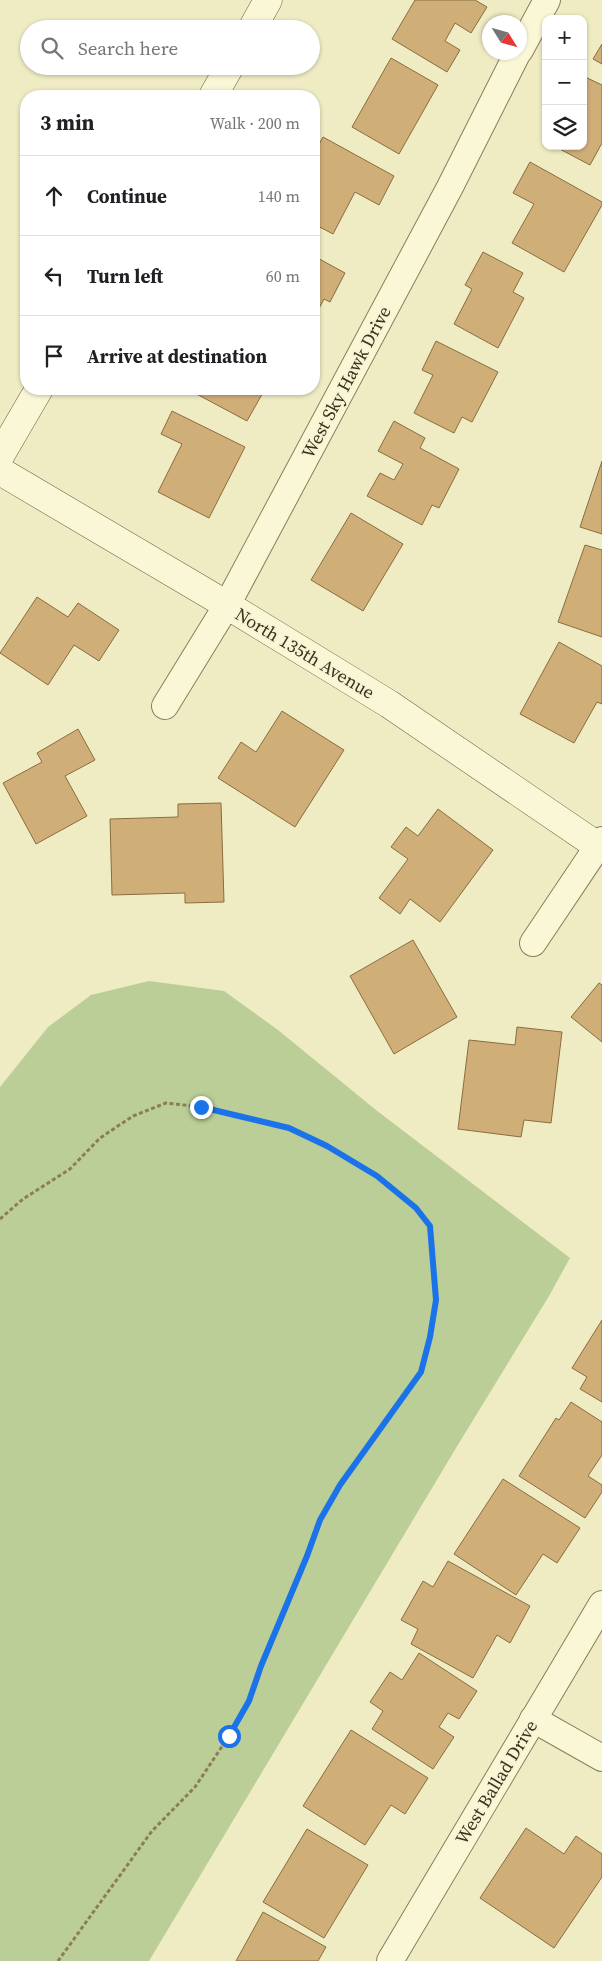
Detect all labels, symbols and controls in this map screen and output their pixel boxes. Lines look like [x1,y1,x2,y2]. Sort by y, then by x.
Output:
north arrow [482,15,527,60]
map controls [542,15,587,150]
button: + [542,15,587,60]
search box [20,20,320,75]
icon: search [38,34,66,62]
text: Search here [78,35,178,61]
button: − [542,60,587,105]
button: layers [542,105,587,150]
text: 3 min [40,108,95,137]
text: Walk · 200 m [210,112,300,134]
icon: ahead [40,182,68,210]
text: Continue [87,183,167,209]
text: 140 m [258,185,300,207]
icon: left [40,262,68,290]
text: Turn left [87,263,163,289]
text: 60 m [266,265,300,287]
street label: West Sky Hawk Drive [295,302,397,462]
icon: arrive [40,342,68,370]
text: Arrive at destination [87,343,267,369]
street label: North 135th Avenue [231,601,379,705]
route end [190,1096,213,1119]
street label: West Ballad Drive [449,1715,543,1849]
route start [218,1725,241,1748]

